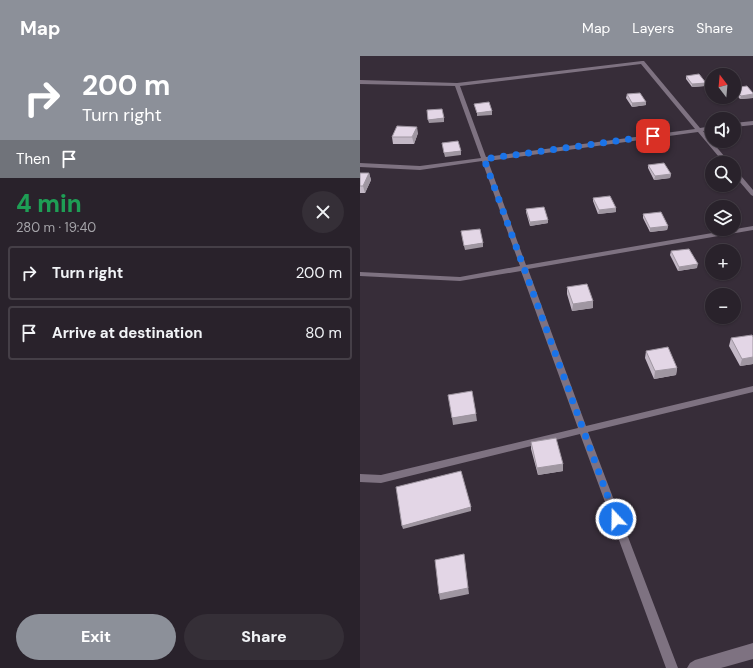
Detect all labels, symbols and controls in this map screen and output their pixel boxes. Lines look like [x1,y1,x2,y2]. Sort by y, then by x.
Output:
text: Map [20,16,60,41]
text: Map [582,19,610,37]
text: Layers [632,19,674,37]
text: Share [696,19,733,37]
text: 200 m [82,67,170,104]
north arrow [705,68,741,104]
map controls [705,68,741,324]
icon: right [16,72,68,124]
text: Turn right [82,103,162,127]
button: sound [705,112,741,148]
pin [636,119,670,153]
icon: arrive [642,125,664,147]
icon: arrive [58,148,80,170]
text: Then [16,149,50,169]
button: search [705,156,741,192]
text: 4 min [16,188,82,219]
button: close [302,191,344,233]
button: layers [705,200,741,236]
text: 280 m · 19:40 [16,219,96,236]
button: + [705,244,741,280]
icon: right [18,262,40,284]
text: Turn right [52,263,123,283]
text: 200 m [296,263,342,283]
button: − [705,288,741,324]
icon: arrive [18,322,40,344]
text: Arrive at destination [52,323,203,343]
text: 80 m [305,323,342,343]
position arrow [595,498,637,540]
button: Exit [16,614,176,660]
button: Share [184,614,344,660]

